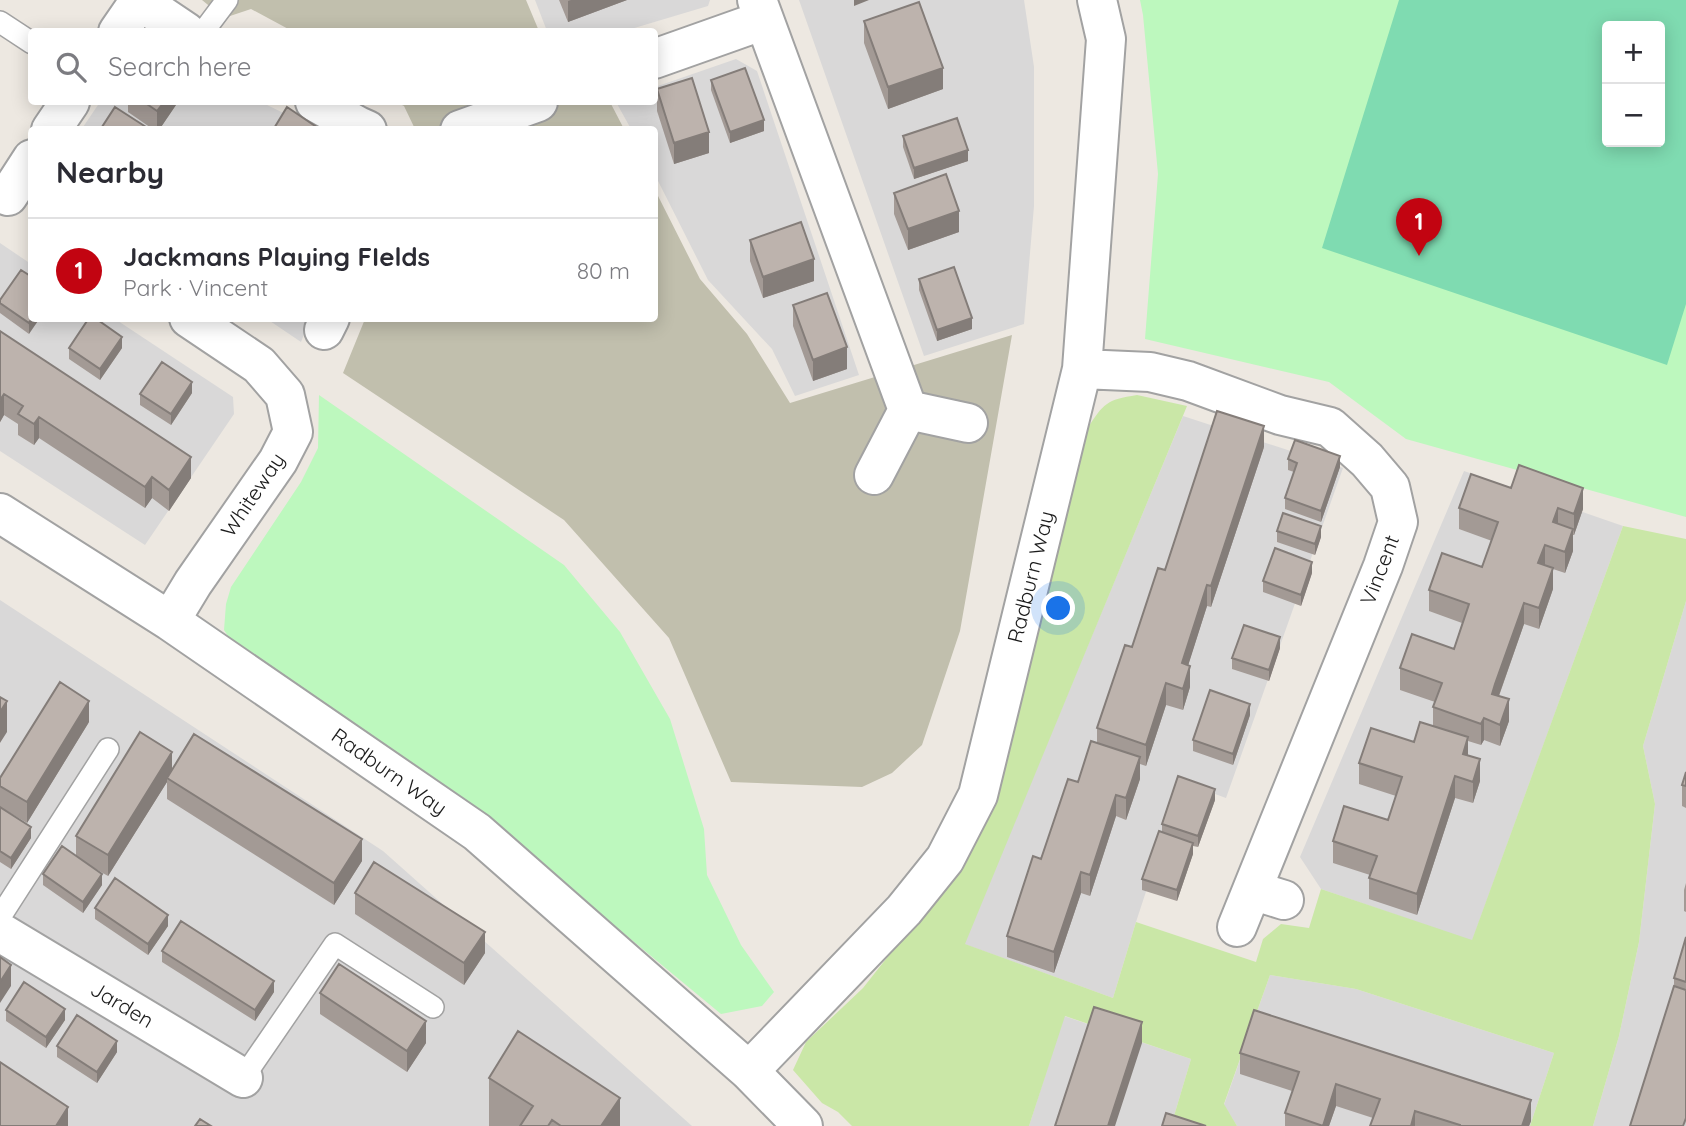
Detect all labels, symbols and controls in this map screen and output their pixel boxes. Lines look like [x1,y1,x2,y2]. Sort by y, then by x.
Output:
map controls [1602,21,1665,147]
button: + [1602,21,1665,84]
search box [28,28,658,105]
icon: search [52,48,90,86]
text: Search here [108,50,252,83]
button: − [1602,84,1665,147]
text: Nearby [56,153,164,191]
pin: 1 [1396,198,1442,256]
text: Jackmans Playing FIelds [123,240,430,273]
text: 1 [75,256,83,285]
text: 80 m [577,256,630,285]
text: Park · Vincent [123,273,268,302]
street label: Whiteway [215,447,290,542]
street label: Radburn Way [1001,508,1059,645]
street label: Vincent [1354,531,1404,608]
your location [1041,591,1075,625]
street label: Radburn Way [327,722,452,821]
street label: Jarden [86,975,159,1033]

